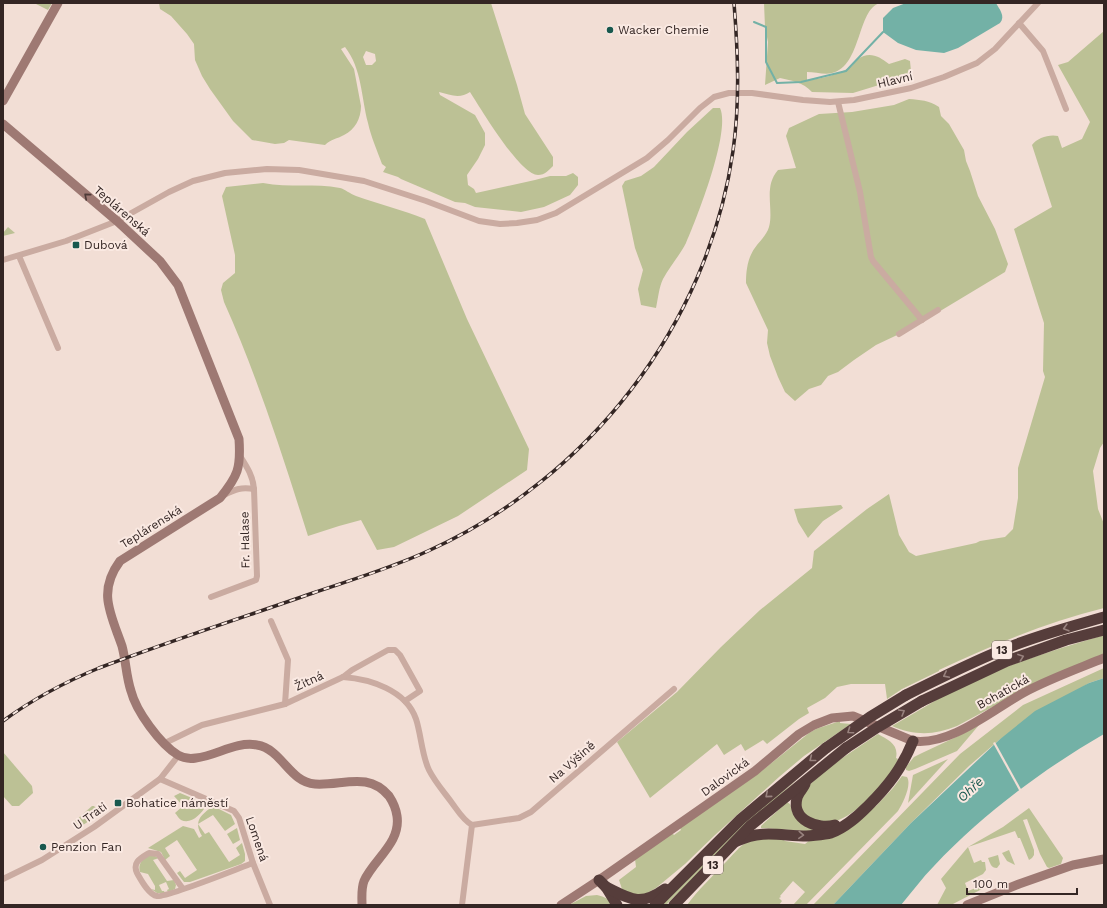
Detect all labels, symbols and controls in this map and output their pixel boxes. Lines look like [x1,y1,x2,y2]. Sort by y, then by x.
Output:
place label: Wacker Chemie [618,23,709,37]
marker: Wacker Chemie [605,25,615,35]
street label: Hlavní [876,69,914,91]
street label: Teplárenská [91,183,153,239]
one-way arrow [84,193,92,200]
place label: Dubová [84,238,128,252]
marker: Dubová [71,240,81,250]
street label: Teplárenská [118,502,184,551]
street label: Fr. Halase [237,511,252,569]
one-way arrow [1063,623,1070,632]
road number: 13 [992,641,1012,659]
one-way arrow [1017,653,1024,661]
street label: Žitná [292,668,326,694]
one-way arrow [942,671,950,678]
street label: Bohatická [974,672,1032,712]
one-way arrow [898,710,905,717]
one-way arrow [847,726,854,733]
street label: Na Výšině [546,738,598,786]
one-way arrow [809,754,816,761]
street label: Dalovická [698,755,752,799]
water label: Ohře [954,774,986,805]
one-way arrow [765,791,773,798]
place label: Bohatice náměstí [126,796,228,810]
marker: Bohatice náměstí [113,798,123,808]
street label: U Trati [70,799,110,833]
street label: Lomená [243,815,271,864]
one-way arrow [798,831,804,840]
place label: Penzion Fan [51,840,122,854]
marker: Penzion Fan [38,842,48,852]
road number: 13 [703,856,723,874]
scale bar [967,870,1077,896]
text: 100 m [973,877,1008,891]

